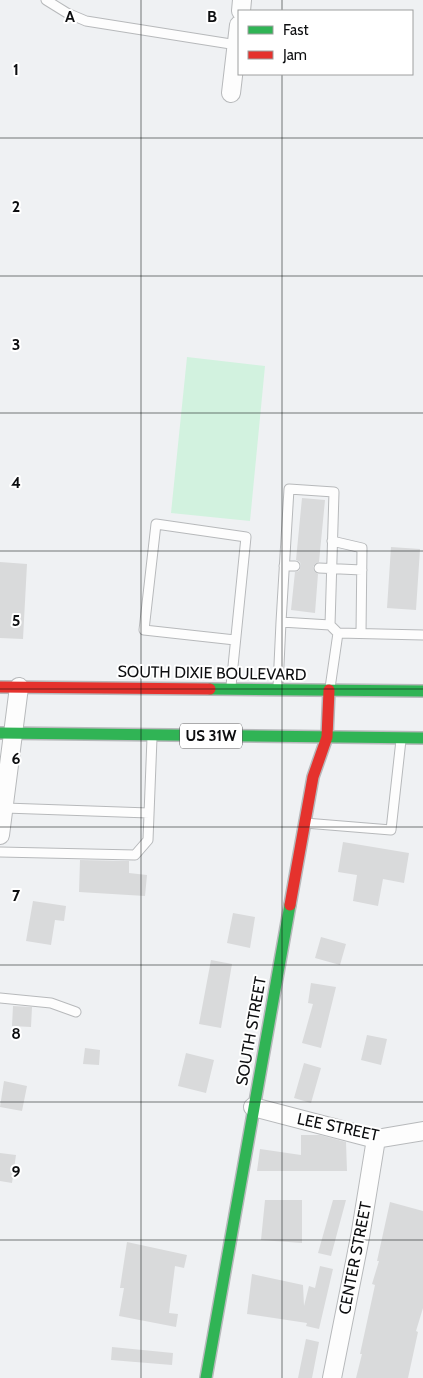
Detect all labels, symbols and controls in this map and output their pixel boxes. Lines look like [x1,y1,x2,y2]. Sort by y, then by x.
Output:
text: A [65,7,75,26]
text: B [207,7,217,26]
legend [238,10,413,75]
text: Fast [283,21,308,39]
text: Jam [282,46,307,64]
text: 1 [13,60,19,79]
text: 2 [12,197,20,216]
text: 3 [12,335,20,354]
text: 4 [11,473,21,492]
text: 5 [12,611,20,630]
street label: SOUTH DIXIE BOULEVARD [117,662,307,684]
road number: US 31W [180,724,242,748]
text: 6 [12,749,21,768]
text: 7 [12,886,21,905]
street label: SOUTH STREET [232,975,270,1087]
text: 8 [11,1024,21,1043]
street label: LEE STREET [295,1109,381,1145]
text: 9 [12,1162,21,1181]
street label: CENTER STREET [335,1200,375,1316]

